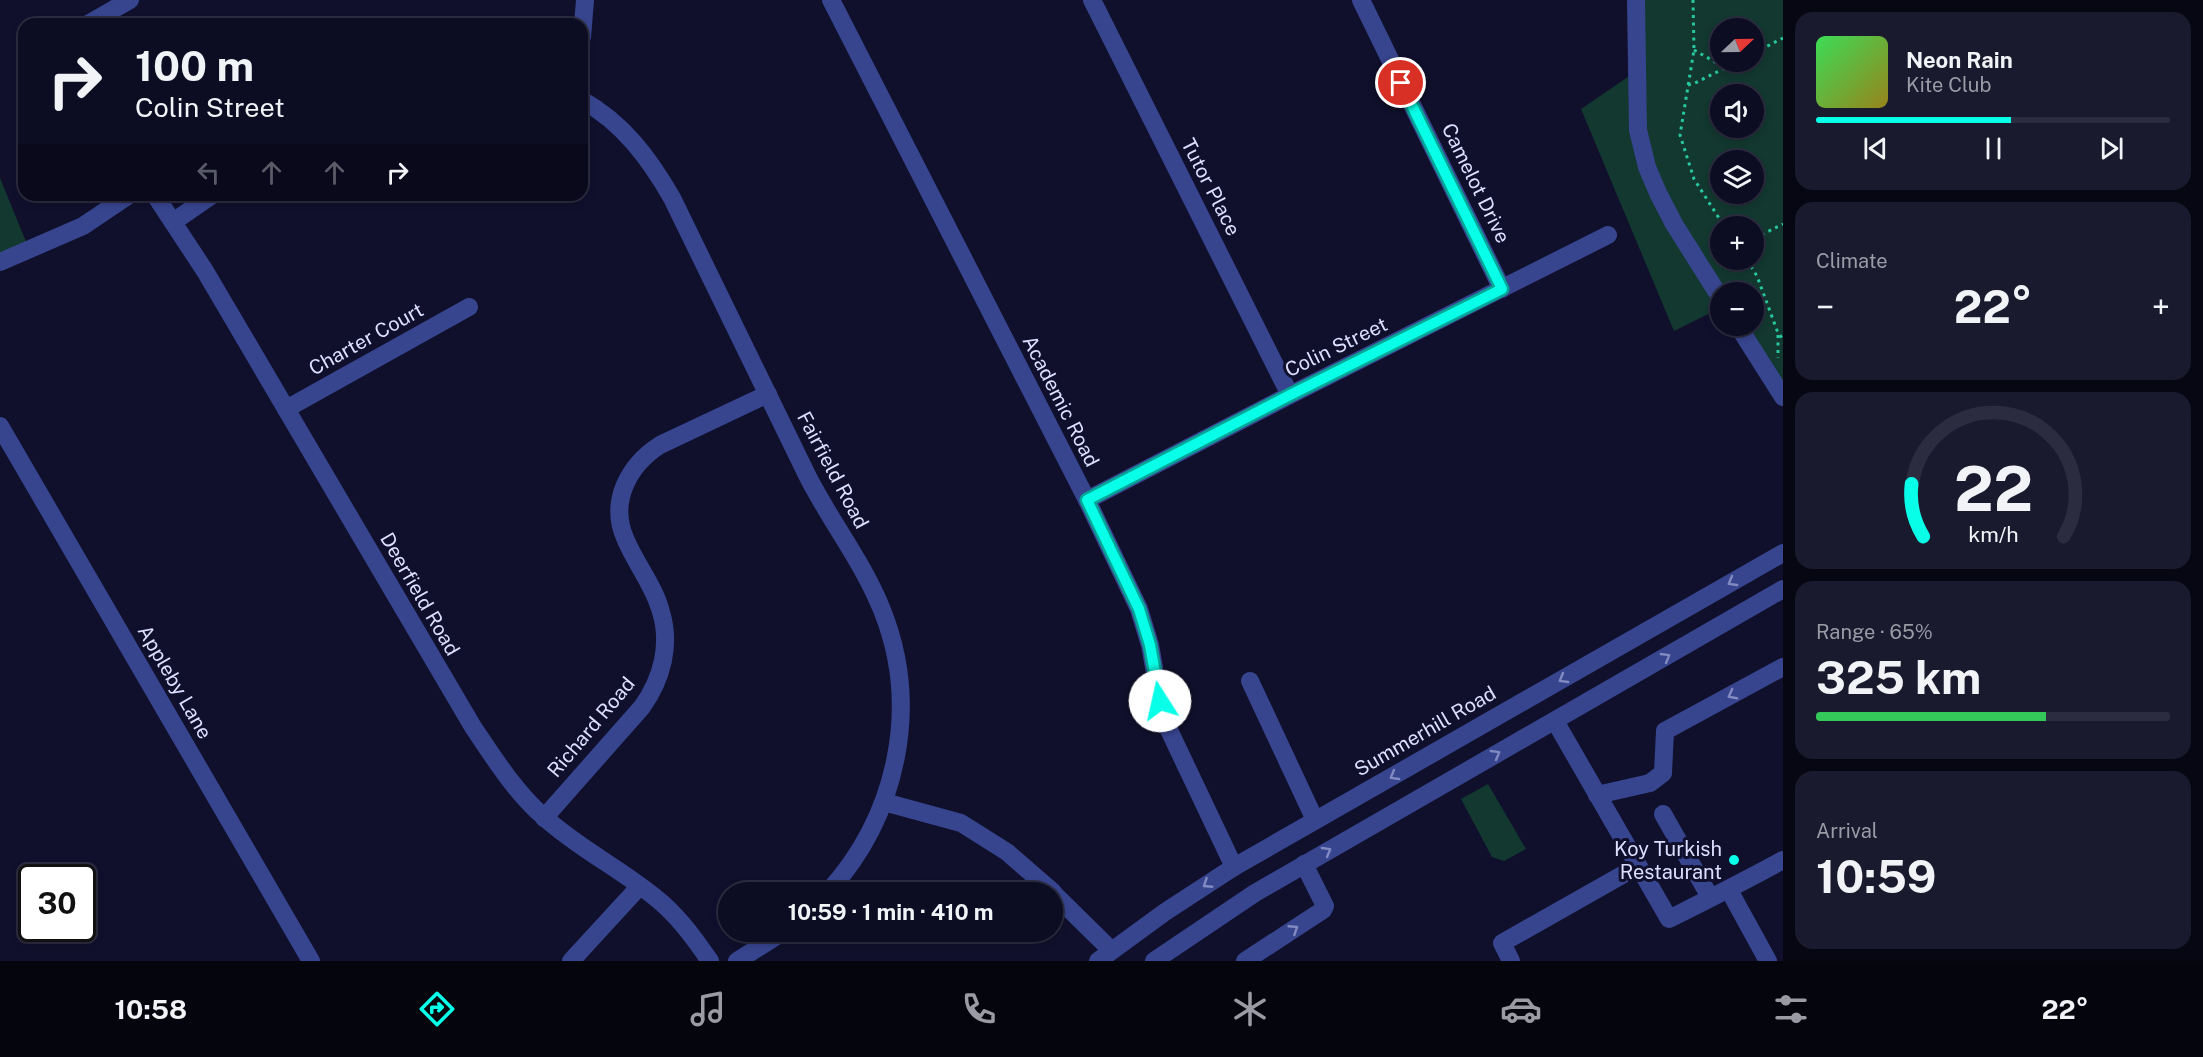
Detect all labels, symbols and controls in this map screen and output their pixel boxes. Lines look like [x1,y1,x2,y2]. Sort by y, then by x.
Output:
north arrow [1710,18,1764,72]
map controls [1710,18,1764,336]
text: 100 m [135,41,254,90]
icon: right [36,42,114,120]
text: Neon Rain [1906,47,2013,73]
pin [1375,57,1426,108]
icon: arrive [1384,66,1417,99]
text: Kite Club [1906,73,1991,97]
button: sound [1710,84,1764,138]
text: Colin Street [135,91,285,123]
street label: Camelot Drive [1437,119,1515,247]
icon: previous [1859,132,1892,165]
icon: pause [1977,132,2010,165]
icon: next [2095,132,2128,165]
street label: Tutor Place [1176,134,1246,240]
button: layers [1710,150,1764,204]
icon: left [192,156,225,189]
icon: ahead [255,156,288,189]
icon: ahead [318,156,351,189]
icon: right [381,156,414,189]
button: + [1710,216,1764,270]
text: Climate [1816,249,1888,273]
text: 22° [1954,280,2032,333]
button: − [1710,282,1764,336]
text: − [1816,288,1834,326]
text: + [2152,288,2170,326]
street label: Charter Court [304,298,428,380]
street label: Colin Street [1281,312,1391,382]
street label: Academic Road [1018,331,1104,471]
street label: Fairfield Road [792,407,874,533]
text: 22 [1953,453,2033,526]
text: km/h [1968,523,2018,548]
street label: Deerfield Road [375,528,465,660]
one-way arrow [1728,575,1738,586]
text: Range · 65% [1816,620,1933,644]
street label: Appleby Lane [133,621,217,743]
text: 325 km [1816,651,1981,704]
one-way arrow [1659,653,1670,665]
position arrow [1128,669,1192,733]
street label: Richard Road [542,672,640,782]
one-way arrow [1559,672,1569,683]
street label: Summerhill Road [1350,681,1500,781]
one-way arrow [1727,688,1738,699]
one-way arrow [1490,750,1500,762]
one-way arrow [1389,768,1400,780]
text: Arrival [1816,819,1878,843]
place label: Koy Turkish Restaurant [1614,837,1722,884]
one-way arrow [1321,847,1331,858]
text: 10:59 [1816,850,1936,903]
marker: Koy Turkish Restaurant [1727,853,1741,867]
speed limit sign: 30 [18,864,96,942]
one-way arrow [1203,877,1213,889]
text: 10:59 · 1 min · 410 m [788,899,993,925]
one-way arrow [1288,925,1299,936]
icon: directions [416,988,458,1030]
icon: music [687,988,729,1030]
icon: phone [958,988,1000,1030]
icon: climate [1229,988,1271,1030]
icon: car [1500,988,1542,1030]
icon: filters [1770,988,1812,1030]
text: 10:58 [114,993,187,1025]
text: 22° [2041,993,2088,1025]

